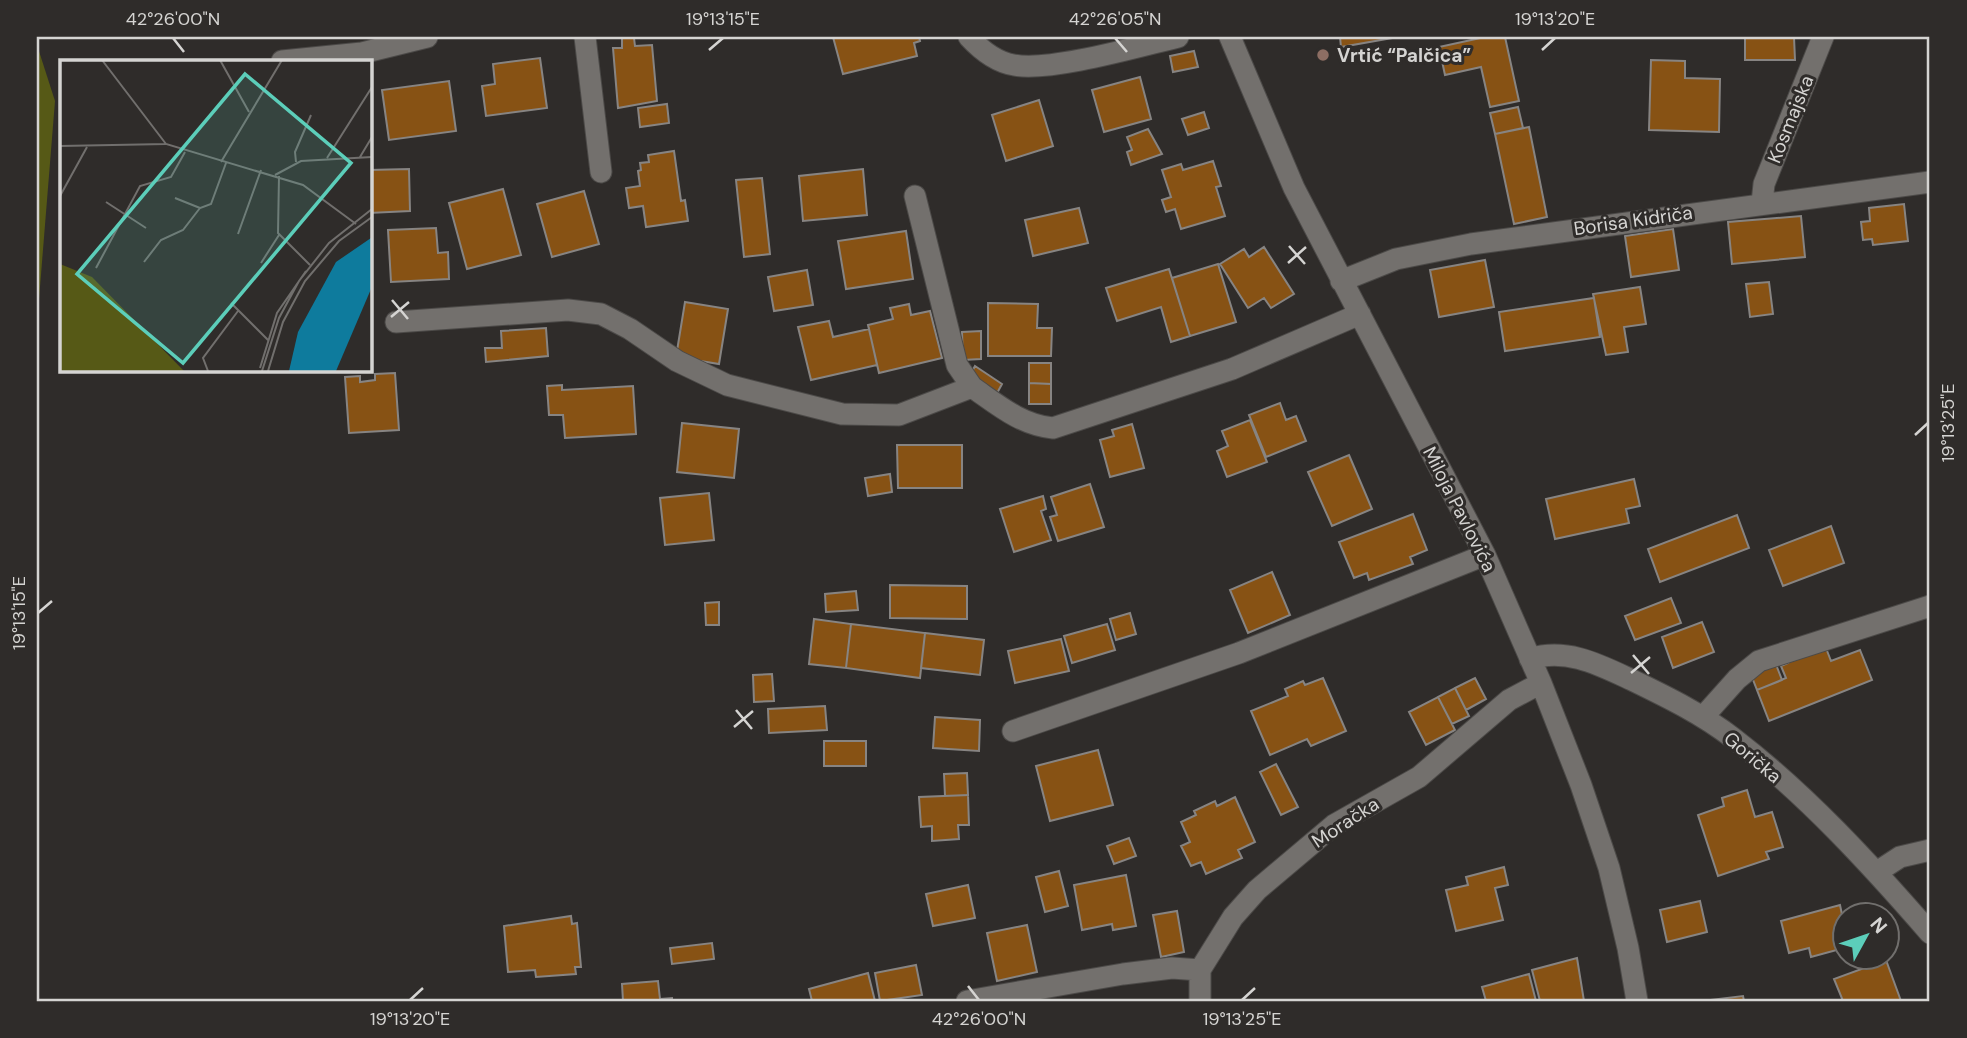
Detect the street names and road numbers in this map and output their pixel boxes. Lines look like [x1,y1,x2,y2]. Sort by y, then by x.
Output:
street label: Kosmajska [1762,72,1819,167]
street label: Borisa Kidriča [1572,200,1694,241]
street label: Miloja Pavlovića [1417,442,1502,576]
street label: Gorička [1719,726,1787,789]
street label: Moračka [1307,791,1384,853]

